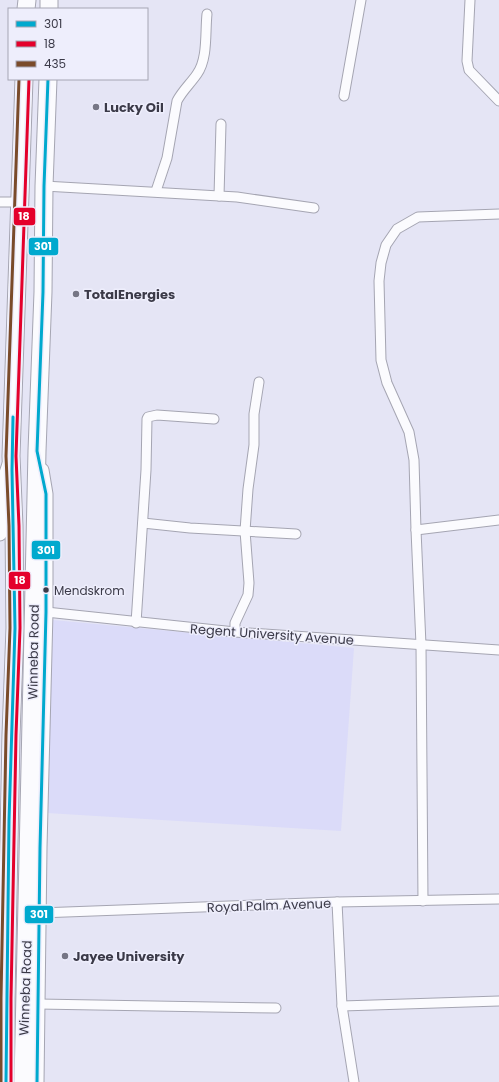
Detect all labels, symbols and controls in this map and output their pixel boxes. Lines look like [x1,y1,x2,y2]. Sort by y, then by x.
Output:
legend [8,8,148,80]
text: 301 [44,15,62,32]
text: 18 [44,35,55,52]
text: 435 [44,55,66,72]
place label: Lucky Oil [104,98,164,117]
marker: Lucky Oil [91,102,101,112]
line badge: 18 [13,207,36,226]
text: 18 [18,208,30,224]
line badge: 301 [28,237,59,256]
text: 301 [34,238,52,254]
place label: TotalEnergies [84,285,175,304]
marker: TotalEnergies [71,289,81,299]
line badge: 301 [31,540,61,560]
text: 301 [37,542,55,558]
line badge: 18 [8,571,31,590]
text: 18 [14,572,26,588]
place label: Mendskrom [54,582,125,599]
marker: Mendskrom [41,585,51,595]
street label: Winneba Road [23,604,44,700]
street label: Regent University Avenue [189,619,355,650]
street label: Royal Palm Avenue [207,894,331,917]
line badge: 301 [24,905,54,924]
text: 301 [30,906,48,922]
street label: Winneba Road [14,940,37,1036]
place label: Jayee University [73,947,185,966]
marker: Jayee University [60,951,70,961]

